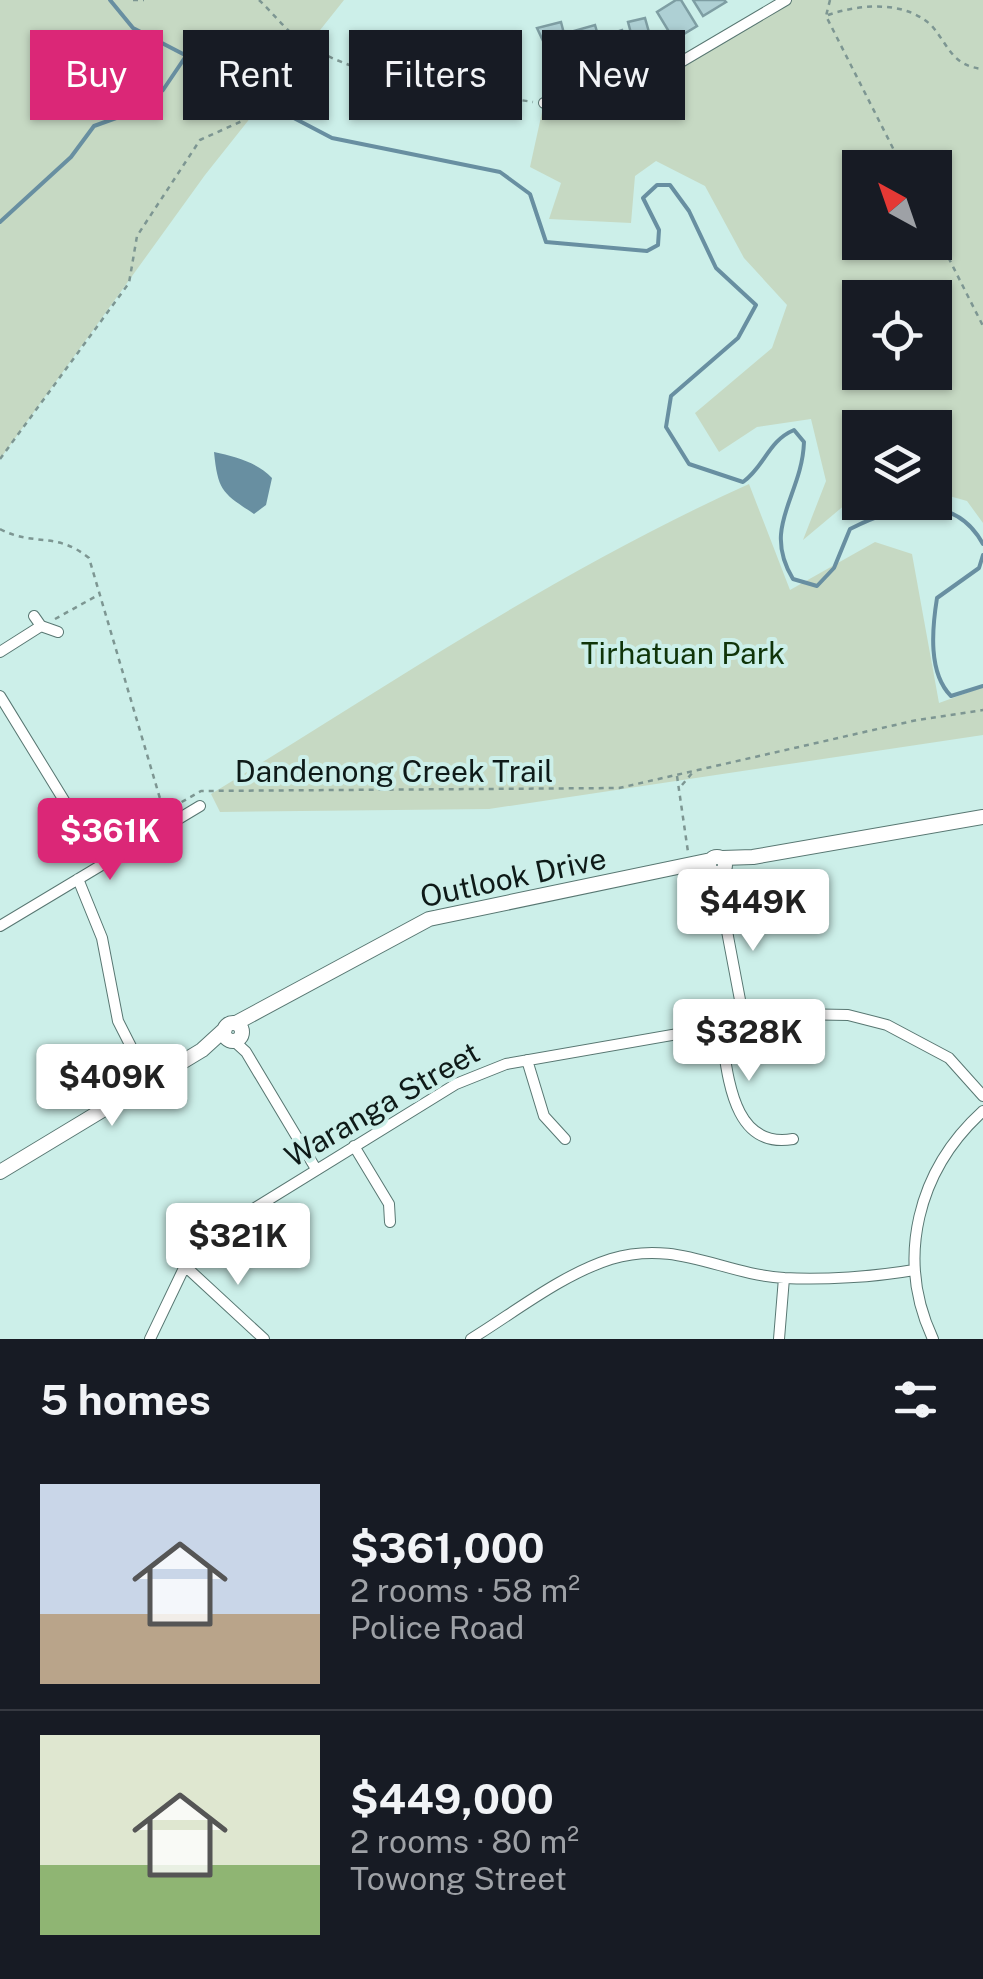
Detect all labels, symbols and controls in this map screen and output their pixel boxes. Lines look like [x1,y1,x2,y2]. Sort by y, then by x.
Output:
chip: Buy [30,30,163,120]
chip: Rent [183,30,329,120]
chip: Filters [349,30,522,120]
chip: New [542,30,685,120]
north arrow [842,150,952,260]
map controls [842,150,952,520]
button: locate [842,280,952,390]
button: layers [842,410,952,520]
park label: Tirhatuan Park [581,635,785,671]
street label: Dandenong Creek Trail [235,753,553,789]
pin: $361K [40,798,180,883]
text: $361K [60,812,160,849]
street label: Outlook Drive [417,840,609,914]
pin: $449K [683,869,823,954]
text: $449K [699,883,807,920]
pin: $328K [679,999,819,1084]
text: $328K [695,1013,803,1050]
street label: Waranga Street [278,1034,486,1174]
pin: $409K [42,1044,182,1129]
text: $409K [58,1058,166,1095]
pin: $321K [168,1203,308,1288]
text: $321K [188,1217,288,1254]
icon: filters [888,1372,943,1427]
text: 5 homes [40,1375,211,1424]
text: $361,000 [350,1523,545,1572]
icon: home [120,1524,240,1644]
text: 2 rooms · 58 m² [350,1572,580,1609]
text: Police Road [350,1609,524,1646]
text: $449,000 [350,1774,554,1823]
icon: home [120,1775,240,1895]
text: 2 rooms · 80 m² [350,1823,579,1860]
text: Towong Street [350,1860,567,1897]

